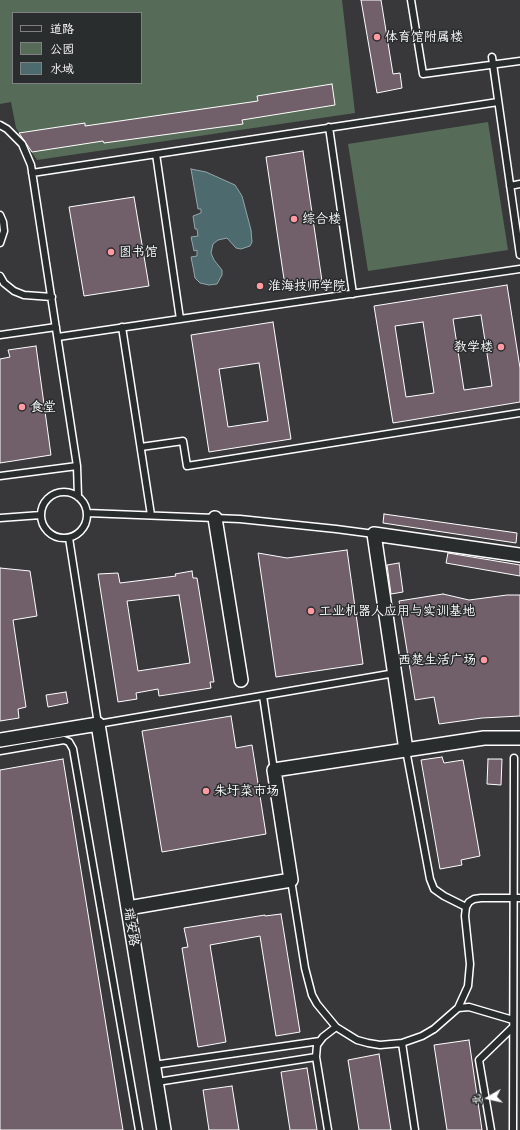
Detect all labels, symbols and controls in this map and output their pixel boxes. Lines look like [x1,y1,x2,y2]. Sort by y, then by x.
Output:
legend [12,12,142,84]
text: 道路 [50,19,74,37]
place label: 体育馆附属楼 [385,29,463,45]
marker: 体育馆附属楼 [372,32,382,42]
text: 公园 [50,39,74,57]
text: 水域 [50,59,74,77]
place label: 综合楼 [302,211,341,227]
marker: 综合楼 [289,214,299,224]
place label: 图书馆 [119,244,158,260]
marker: 图书馆 [106,247,116,257]
place label: 淮海技师学院 [268,278,346,294]
marker: 淮海技师学院 [255,281,265,291]
place label: 教学楼 [454,339,493,355]
marker: 教学楼 [496,342,506,352]
place label: 食堂 [30,399,56,415]
marker: 食堂 [17,402,27,412]
place label: 工业机器人应用与实训基地 [319,603,475,619]
marker: 工业机器人应用与实训基地 [306,606,316,616]
place label: 西楚生活广场 [398,652,476,668]
marker: 西楚生活广场 [479,655,489,665]
place label: 朱圩菜市场 [214,783,279,799]
marker: 朱圩菜市场 [201,786,211,796]
street label: 瑞安路 [120,907,142,947]
north arrow [468,1078,508,1118]
text: 北 [466,1093,485,1107]

